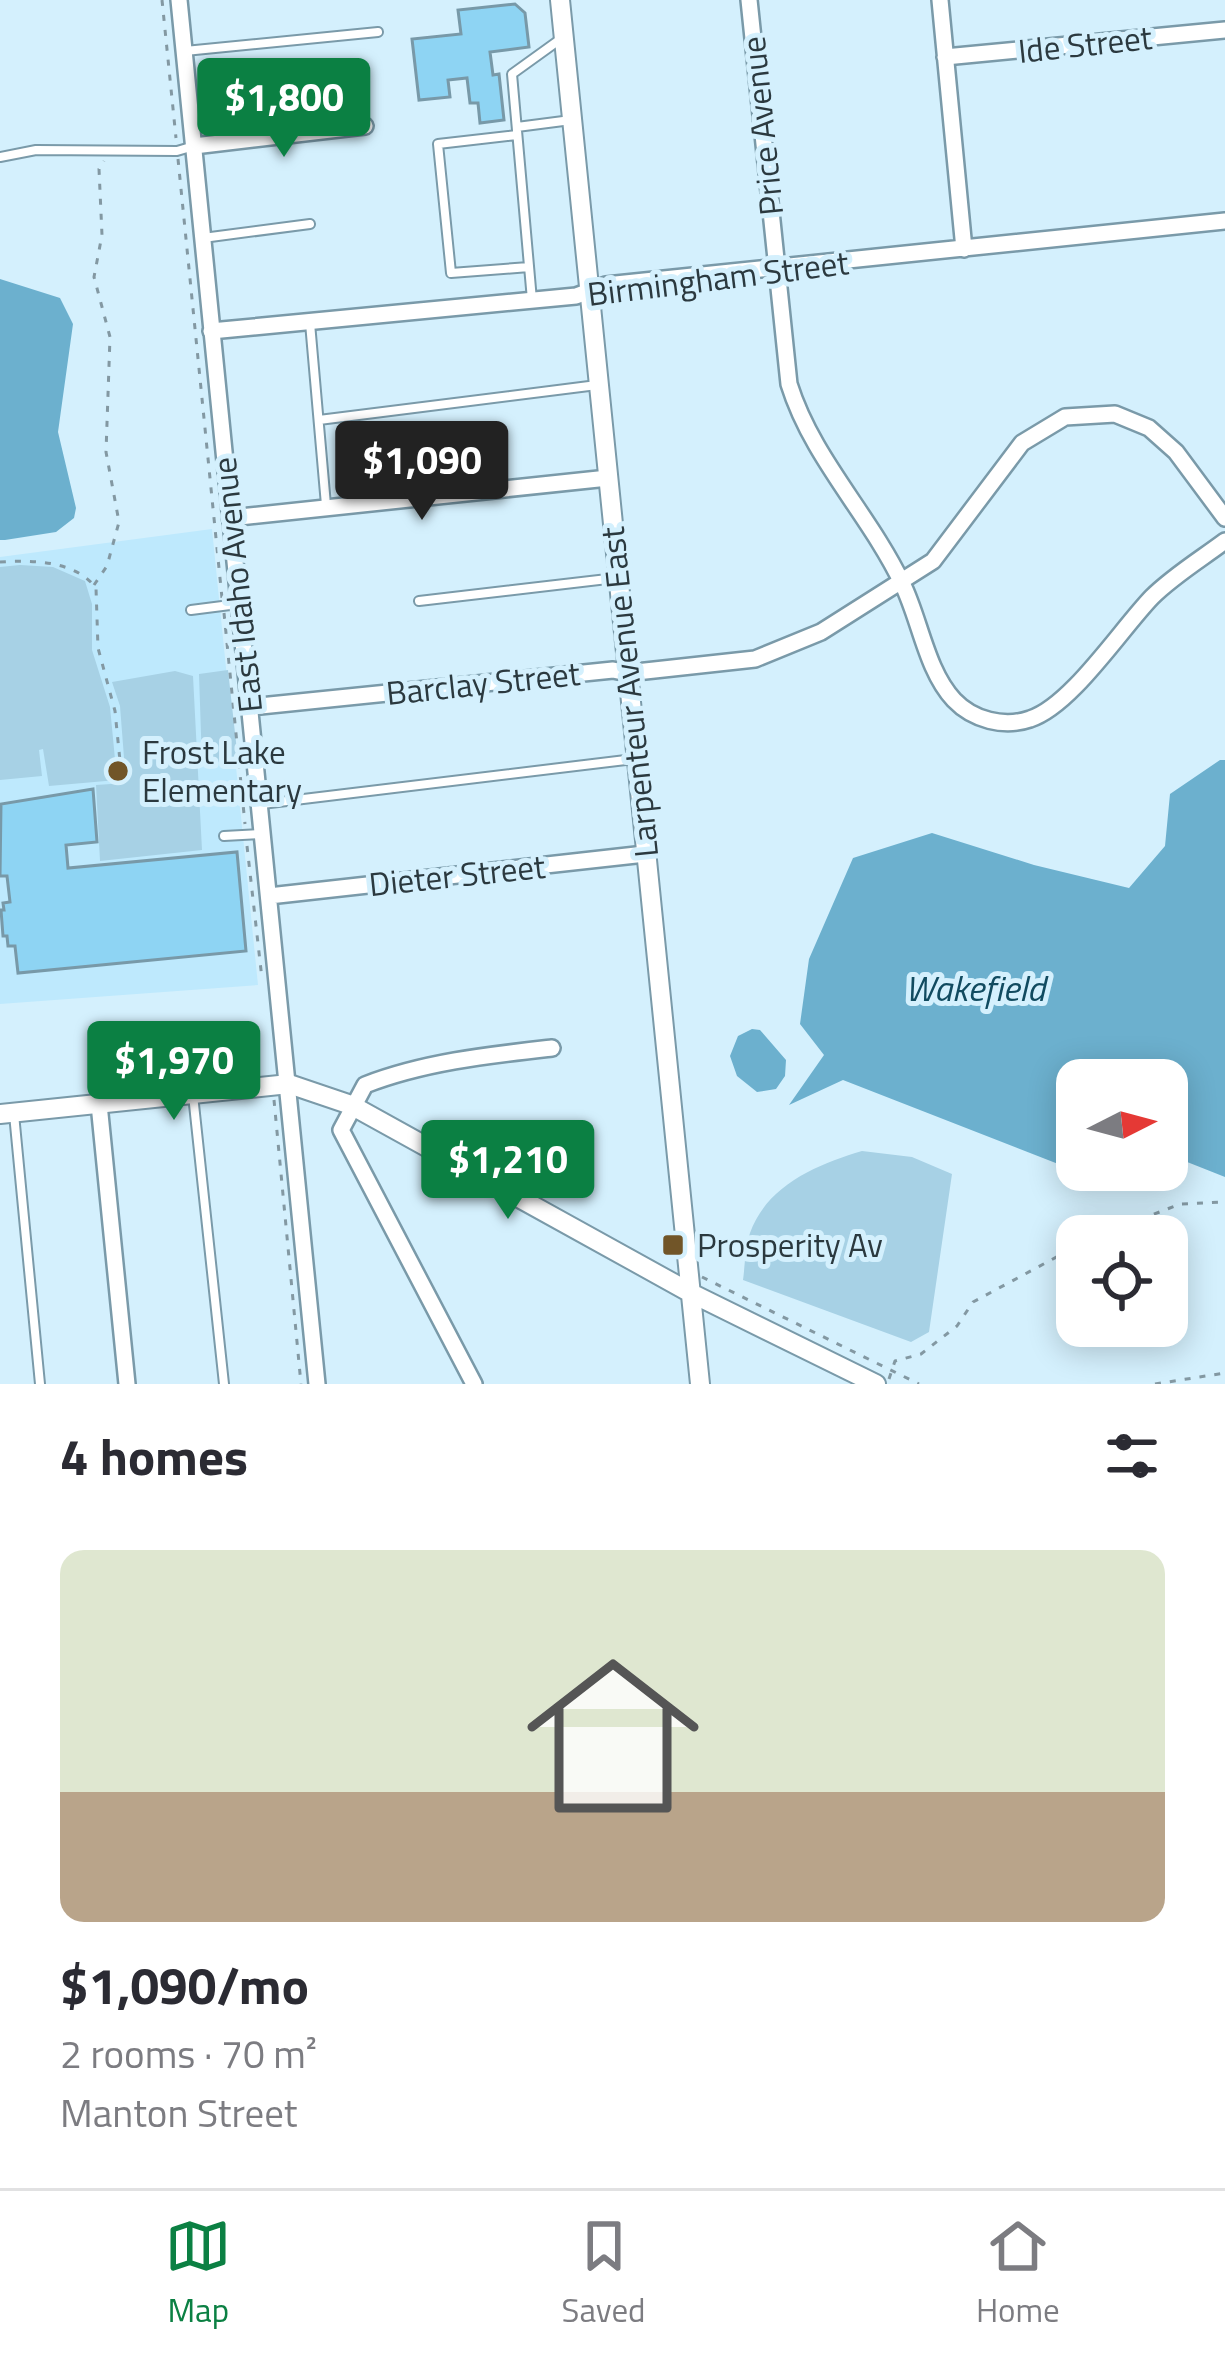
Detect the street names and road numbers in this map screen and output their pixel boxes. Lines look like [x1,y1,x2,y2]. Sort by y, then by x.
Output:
street label: Ide Street [1016,12,1155,76]
street label: Price Avenue [728,34,796,218]
street label: Birmingham Street [585,237,852,319]
street label: East Idaho Avenue [199,455,275,715]
street label: Larpenteur Avenue East [587,524,671,860]
street label: Barclay Street [384,648,583,718]
street label: Dieter Street [366,841,548,909]

